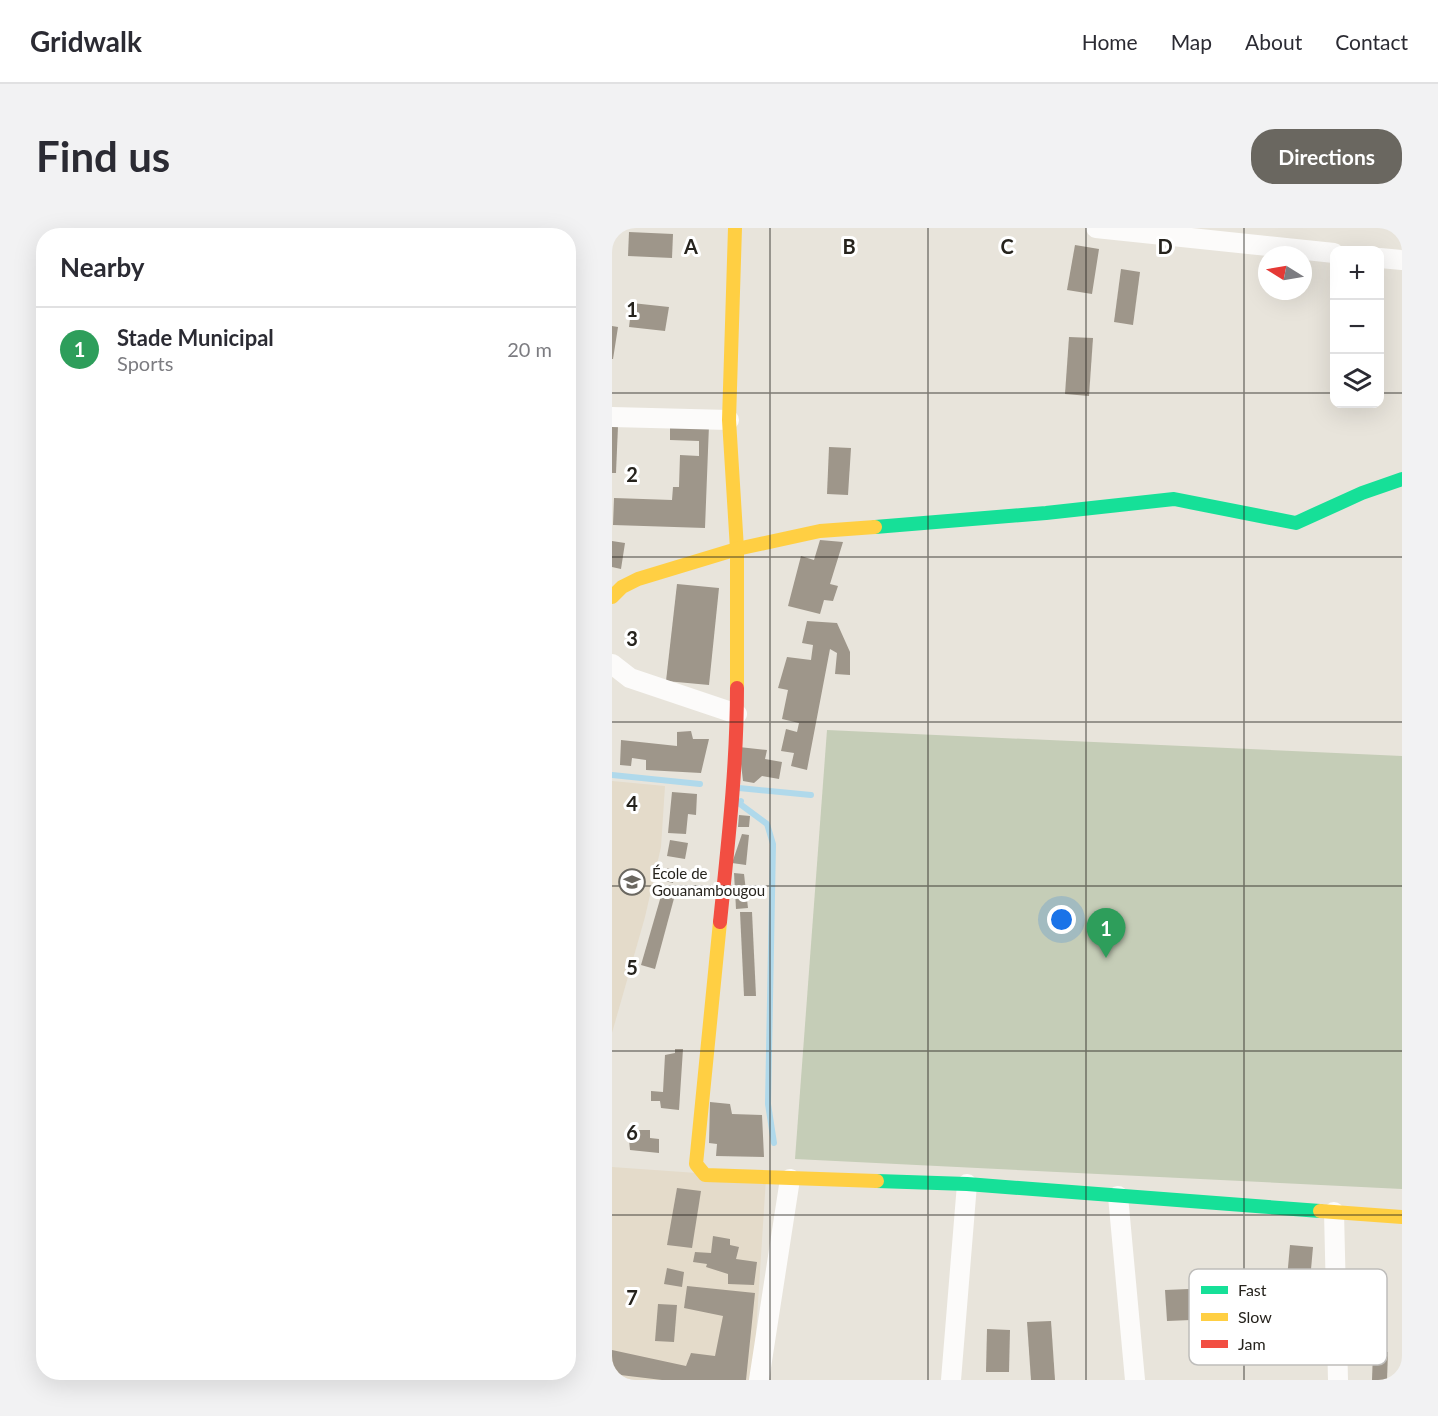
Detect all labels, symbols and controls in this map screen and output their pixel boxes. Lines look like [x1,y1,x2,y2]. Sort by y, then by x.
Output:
text: Gridwalk [30,24,142,58]
text: Home [1082,29,1138,54]
text: Map [1171,29,1212,54]
text: About [1245,29,1302,54]
text: Contact [1335,29,1408,54]
button: Directions [1251,129,1402,184]
text: Find us [36,131,170,181]
text: A [683,234,698,258]
text: B [842,234,856,258]
text: C [1000,234,1014,258]
text: D [1157,234,1173,258]
north arrow [1258,246,1312,300]
map controls [1330,246,1384,408]
button: + [1330,246,1384,300]
text: Nearby [60,251,145,283]
text: 1 [626,297,638,321]
button: − [1330,300,1384,354]
text: Stade Municipal [117,324,274,351]
text: 1 [74,337,85,361]
text: 20 m [507,337,552,361]
text: Sports [117,351,173,375]
button: layers [1330,354,1384,408]
text: 2 [626,462,638,486]
text: 3 [626,626,638,650]
text: 4 [626,791,638,815]
place label: École de Gouanambougou [652,864,765,899]
school or university icon: École de Gouanambougou [617,867,647,897]
your location [1047,905,1076,934]
pin: 1 [1086,908,1126,958]
text: 5 [626,955,638,979]
text: 6 [626,1120,638,1144]
legend [1189,1269,1387,1365]
text: Fast [1238,1280,1267,1299]
text: 7 [626,1285,638,1309]
text: Slow [1238,1307,1272,1326]
text: Jam [1238,1334,1266,1353]

